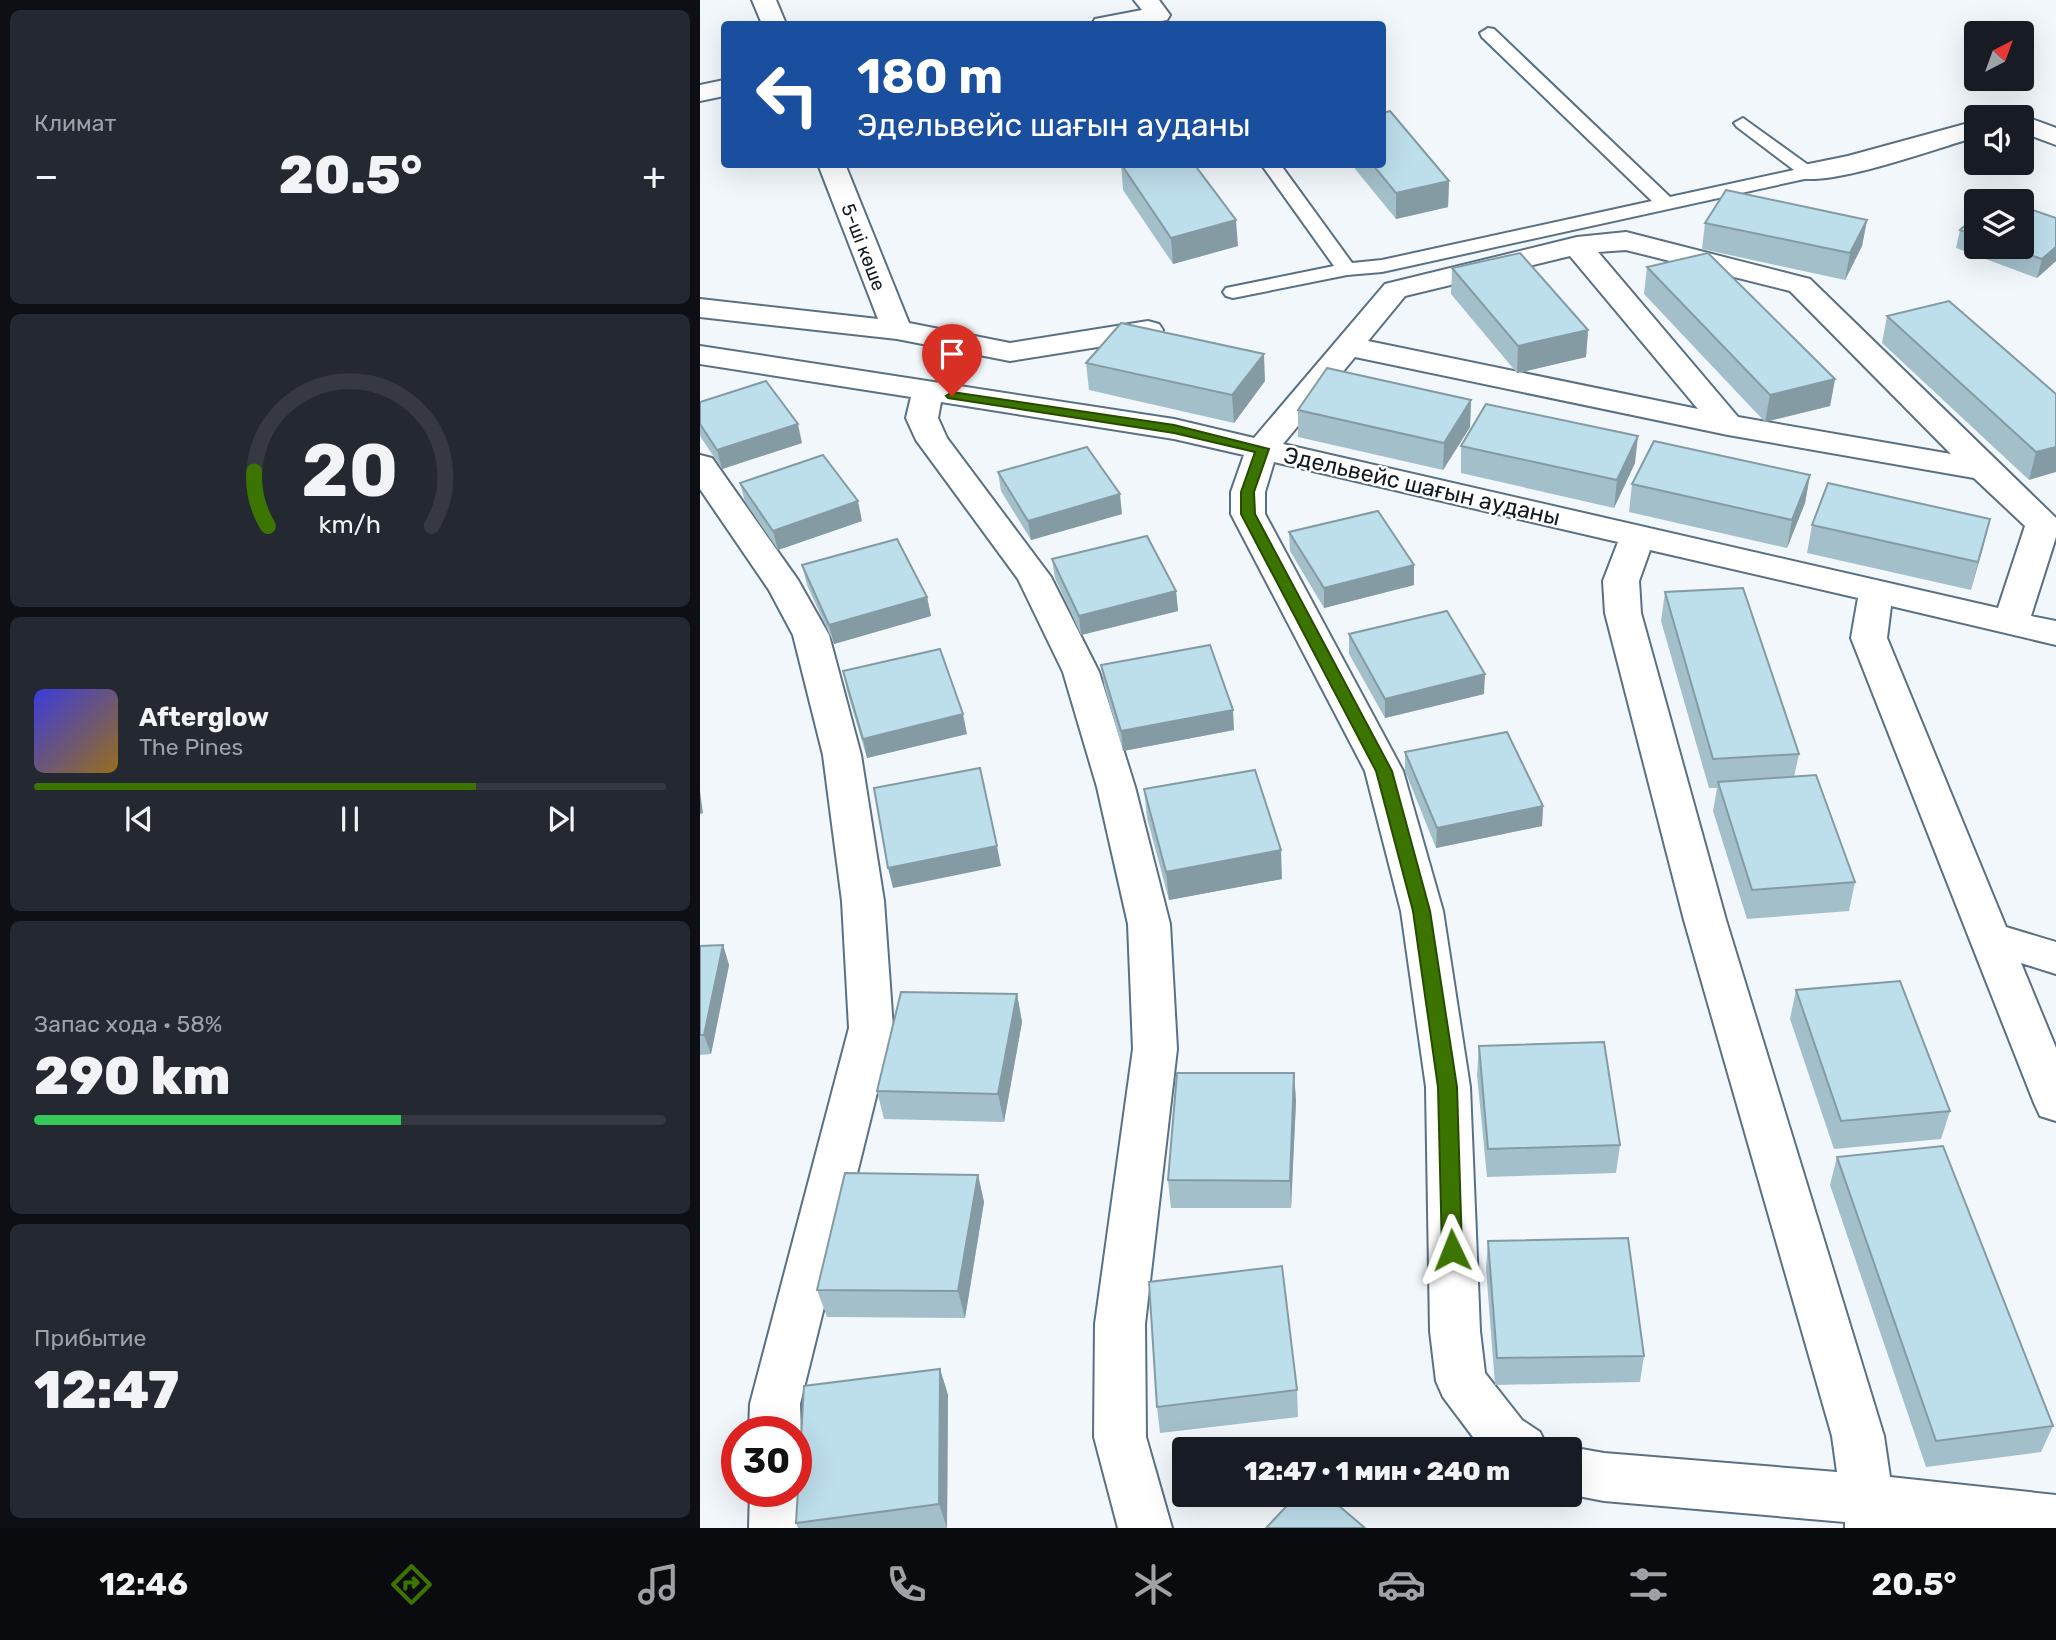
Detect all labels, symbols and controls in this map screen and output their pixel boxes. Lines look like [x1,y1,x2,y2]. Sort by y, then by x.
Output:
north arrow [1964,21,2034,91]
map controls [1964,21,2034,259]
text: 180 m [857,47,1003,105]
icon: left [742,49,833,140]
button: sound [1964,105,2034,175]
text: Эдельвейс шағын ауданы [857,106,1251,144]
text: Климат [34,109,116,137]
text: 20.5° [279,144,422,206]
text: − [34,153,59,199]
text: + [642,153,666,199]
button: layers [1964,189,2034,259]
street label: 5-ші көше [836,200,891,294]
pin [922,324,982,396]
icon: arrive [933,335,971,373]
text: 20 [302,429,398,515]
street label: Эдельвейс шағын ауданы [1281,441,1563,531]
text: km/h [319,510,381,539]
text: Afterglow [139,702,269,733]
text: The Pines [139,733,243,761]
icon: previous [120,800,158,838]
icon: pause [331,800,369,838]
icon: next [542,800,580,838]
text: Запас хода · 58% [34,1010,222,1038]
text: 290 km [34,1045,231,1107]
position arrow [1415,1213,1489,1287]
text: Прибытие [34,1324,146,1352]
text: 12:47 [34,1359,179,1421]
speed limit sign: 30 [721,1416,812,1507]
text: 12:47 · 1 мин · 240 m [1244,1456,1510,1487]
icon: directions [387,1560,436,1609]
icon: music [634,1560,683,1609]
icon: phone [882,1560,931,1609]
icon: climate [1129,1560,1178,1609]
icon: car [1377,1560,1426,1609]
icon: filters [1624,1560,1673,1609]
text: 12:46 [99,1565,188,1603]
text: 20.5° [1872,1565,1957,1603]

